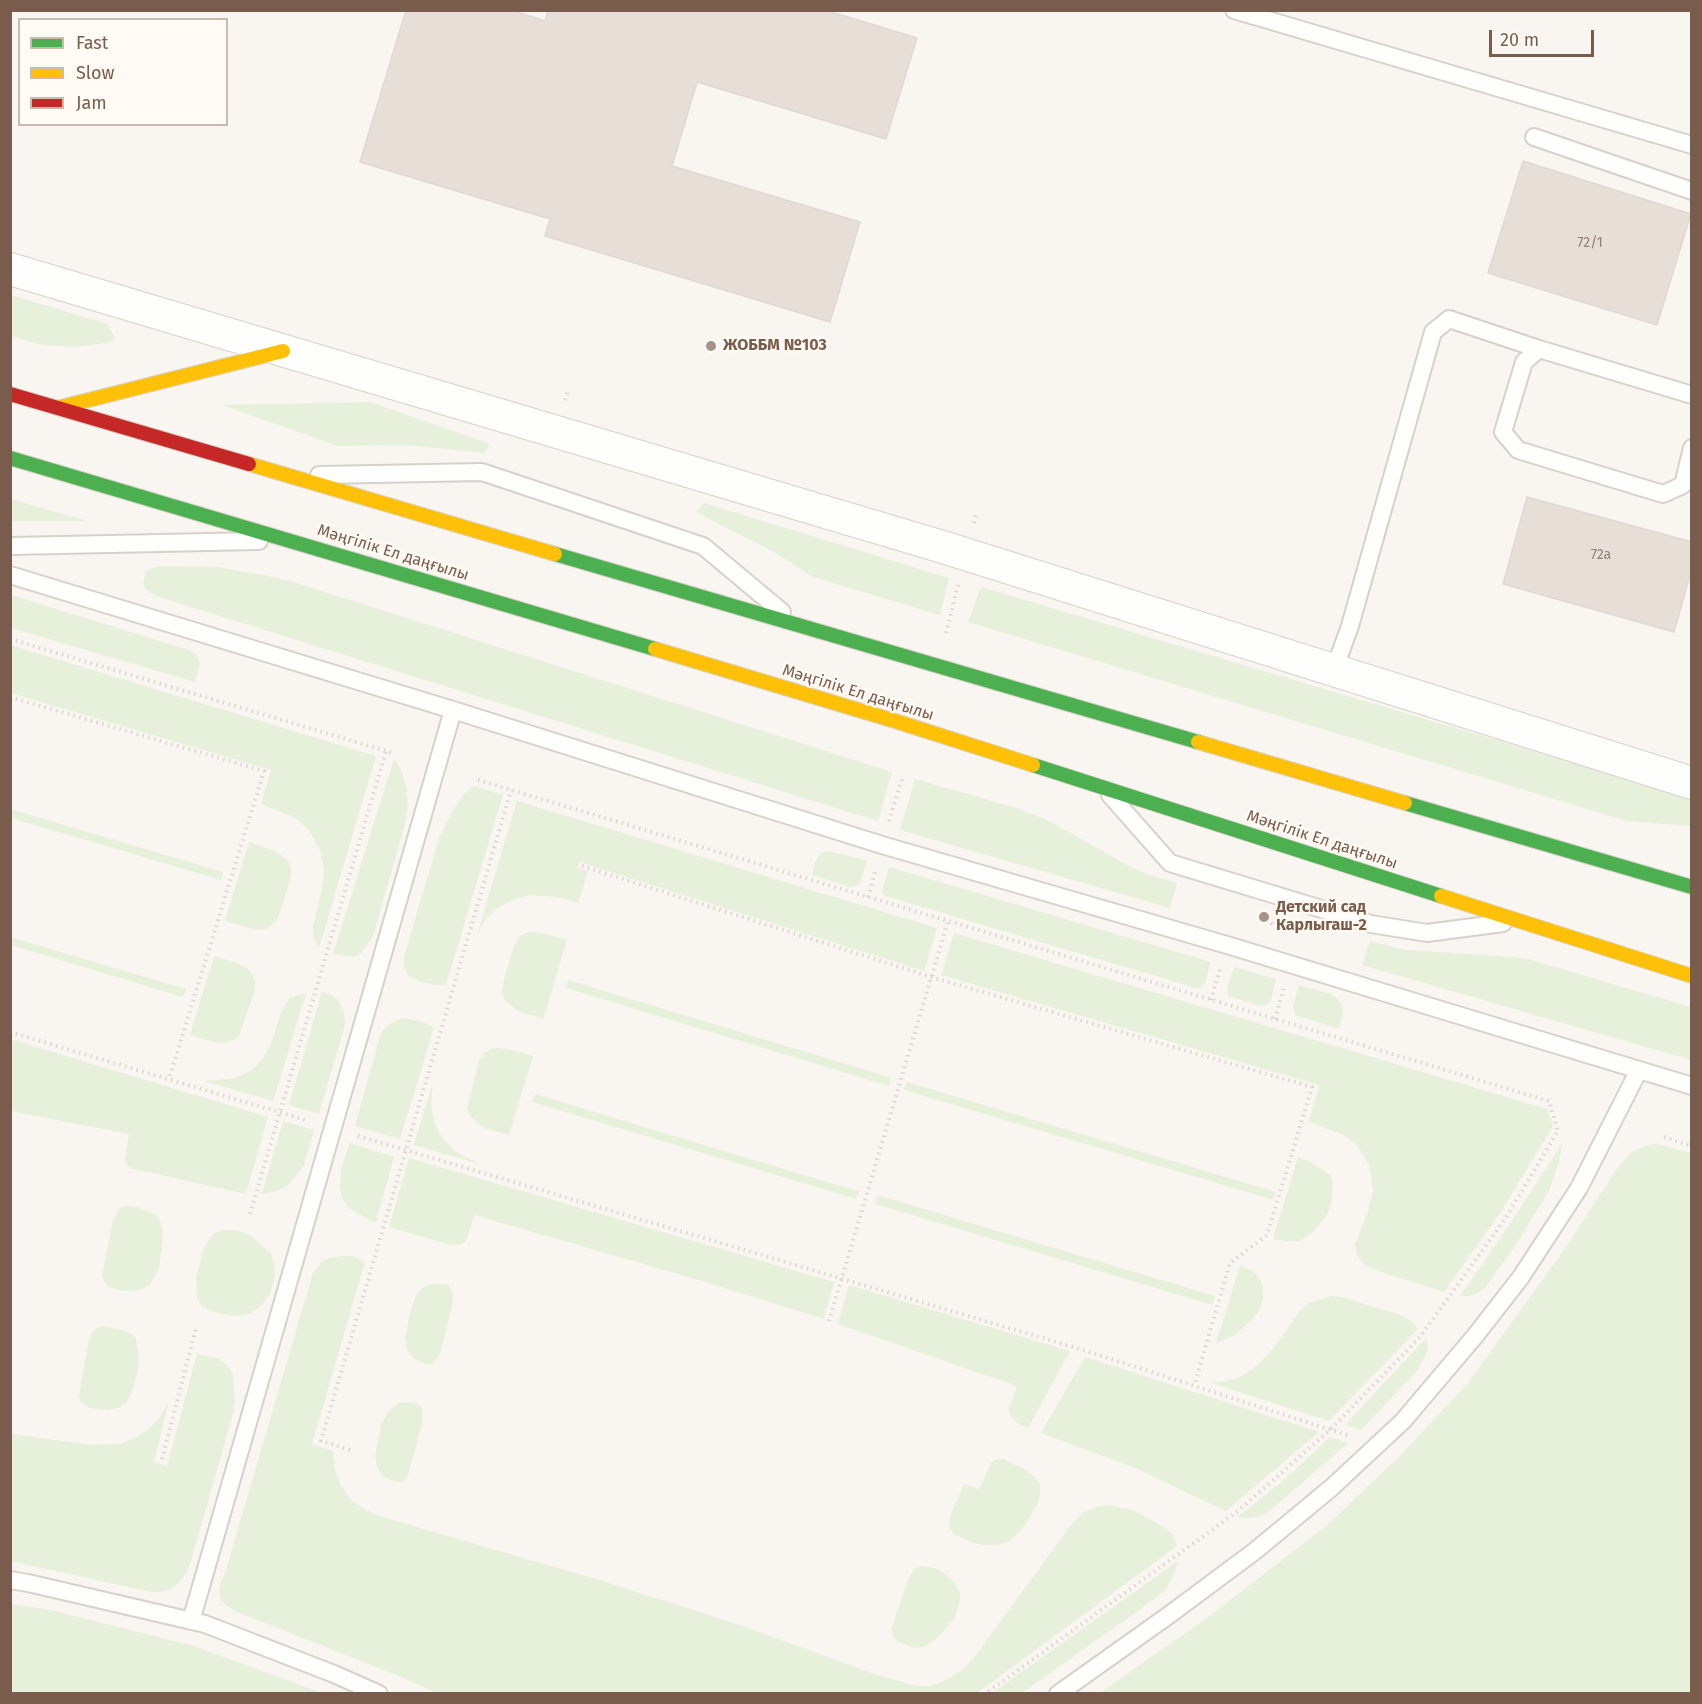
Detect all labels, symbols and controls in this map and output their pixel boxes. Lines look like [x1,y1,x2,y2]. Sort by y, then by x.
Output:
legend [18,18,228,126]
scale bar [1492,18,1597,56]
text: 20 m [1500,29,1539,51]
text: Fast [76,32,108,54]
text: Slow [76,62,114,84]
text: Jam [76,92,107,114]
house number: 72/1 [1577,235,1603,251]
place label: ЖОББМ №103 [723,336,827,356]
marker: ЖОББМ №103 [704,339,718,353]
street label: Мәңгілік Ел даңғылы [315,521,471,585]
house number: 72а [1591,547,1611,563]
street label: Мәңгілік Ел даңғылы [780,661,936,725]
street label: Мәңгілік Ел даңғылы [1244,807,1400,873]
place label: Детский сад Карлыгаш-2 [1276,898,1367,936]
marker: Детский сад Карлыгаш-2 [1257,910,1271,924]

